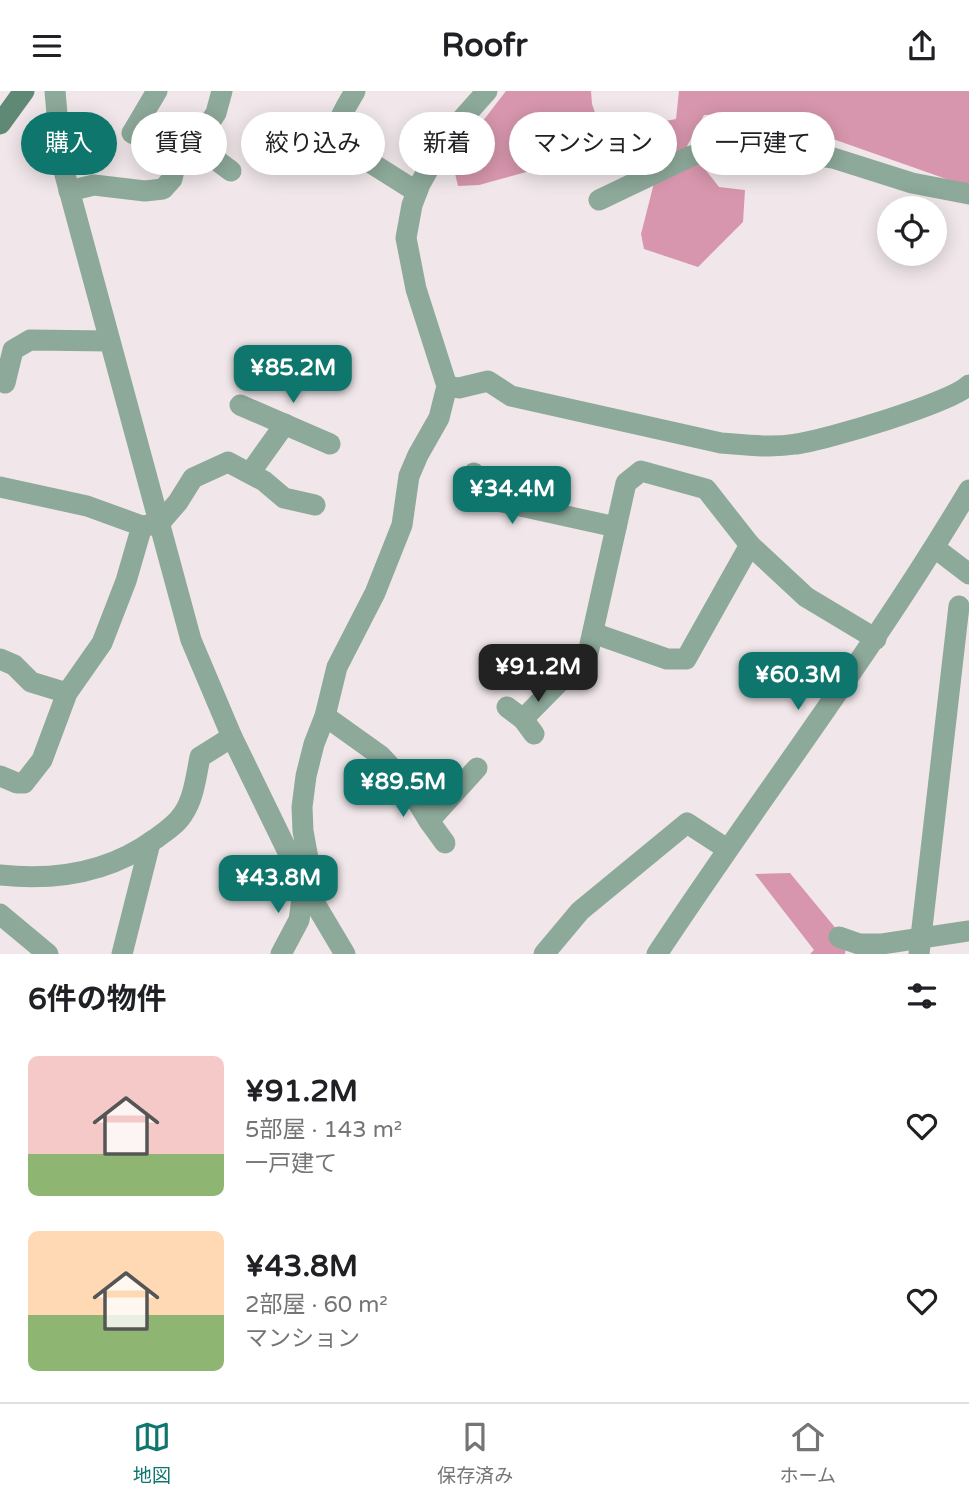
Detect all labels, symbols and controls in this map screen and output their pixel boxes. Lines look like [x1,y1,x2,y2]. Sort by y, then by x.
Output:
icon: menu [28,27,66,65]
text: Roofr [441,27,528,65]
icon: share [903,27,941,65]
chip: 購入 [21,112,117,175]
chip: 賃貸 [131,112,227,175]
chip: 絞り込み [241,112,385,175]
chip: 新着 [399,112,495,175]
chip: マンション [509,112,677,175]
chip: 一戸建て [691,112,835,175]
map controls [877,196,947,266]
button: locate [877,196,947,266]
pin: ¥85.2M [236,345,350,405]
text: ¥85.2M [250,354,336,382]
pin: ¥34.4M [455,467,569,526]
text: ¥34.4M [469,475,555,503]
pin: ¥91.2M [481,645,595,704]
text: ¥91.2M [495,653,581,681]
pin: ¥60.3M [741,653,855,712]
text: ¥60.3M [755,661,841,689]
pin: ¥89.5M [346,759,460,819]
text: ¥89.5M [360,768,446,796]
pin: ¥43.8M [221,855,335,915]
text: ¥43.8M [235,864,321,892]
icon: filters [903,977,941,1015]
text: 6件の物件 [28,981,167,1018]
text: ¥91.2M [245,1073,358,1110]
icon: home [84,1084,168,1168]
icon: heart [903,1107,941,1145]
text: 5部屋 · 143 m² [245,1116,402,1144]
text: 一戸建て [245,1150,337,1178]
text: ¥43.8M [245,1248,358,1285]
icon: home [84,1259,168,1343]
icon: heart [903,1282,941,1320]
text: 2部屋 · 60 m² [245,1291,388,1319]
text: マンション [245,1325,360,1353]
tab: 地図 [133,1418,171,1487]
tab: 保存済み [437,1418,513,1487]
tab: ホーム [779,1418,836,1487]

